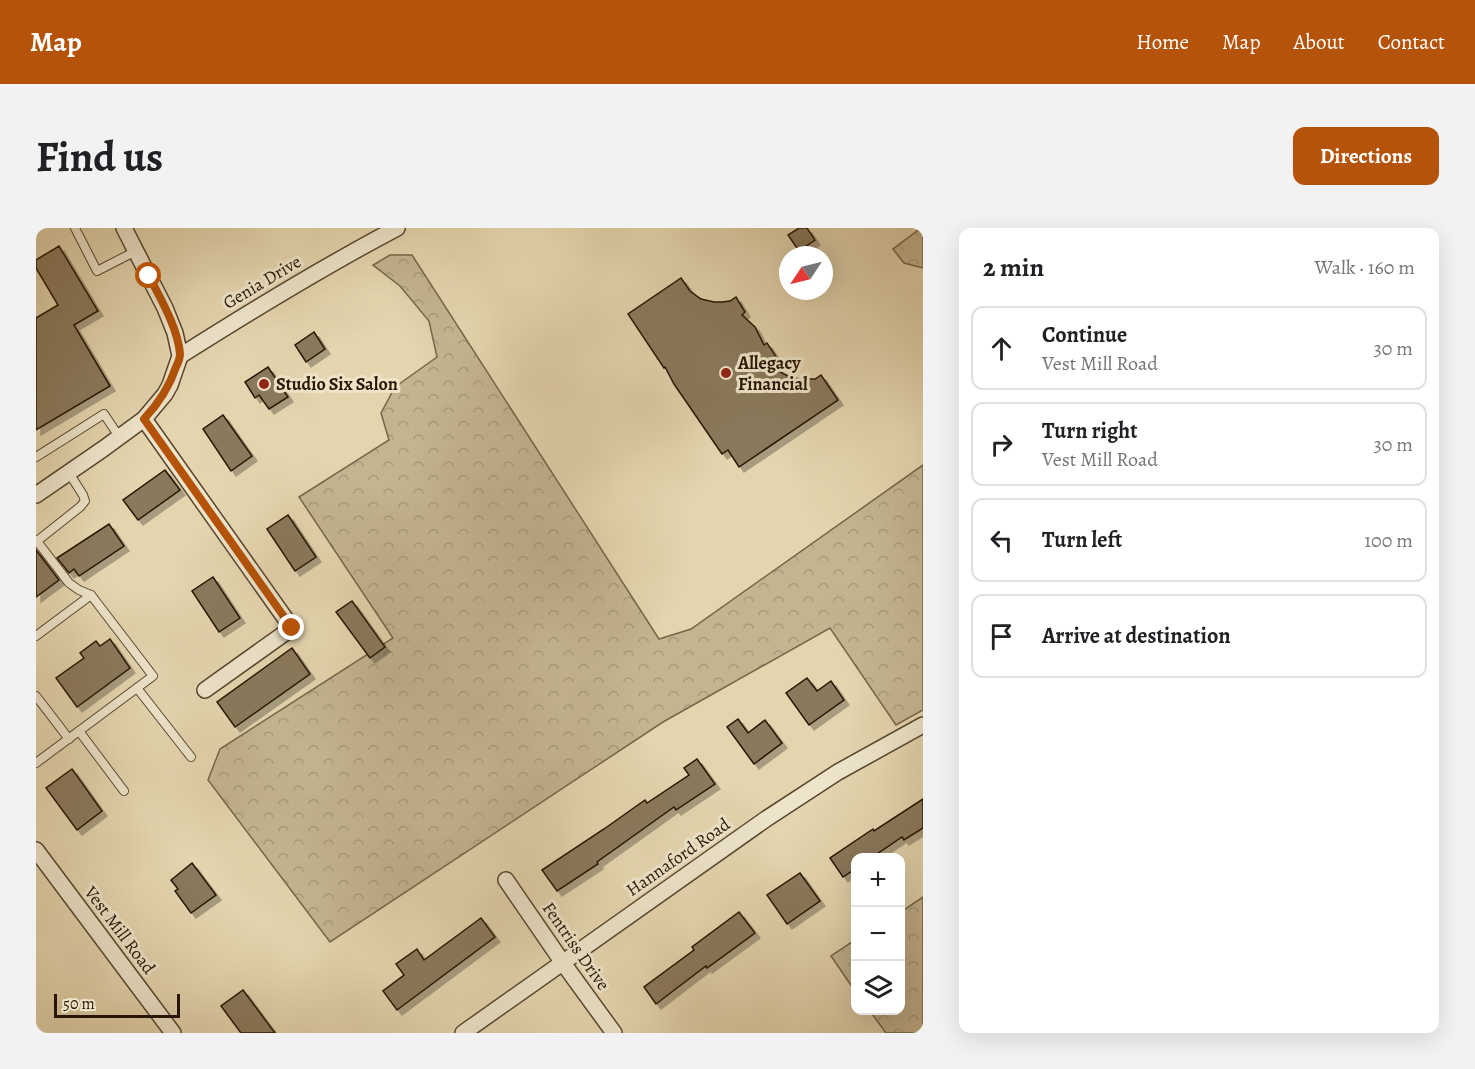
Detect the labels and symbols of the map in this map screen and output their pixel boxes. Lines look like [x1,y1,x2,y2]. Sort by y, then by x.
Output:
north arrow [779,246,833,300]
street label: Genia Drive [219,249,305,315]
route start [135,262,161,288]
place label: Allegacy Financial [737,351,808,396]
marker: Allegacy Financial [719,366,733,380]
place label: Studio Six Salon [276,372,398,396]
marker: Studio Six Salon [257,377,271,391]
route end [278,614,304,640]
street label: Hannaford Road [621,812,735,902]
street label: Vest Mill Road [78,880,161,979]
street label: Fentriss Drive [537,897,615,995]
scale bar [54,991,180,1018]

